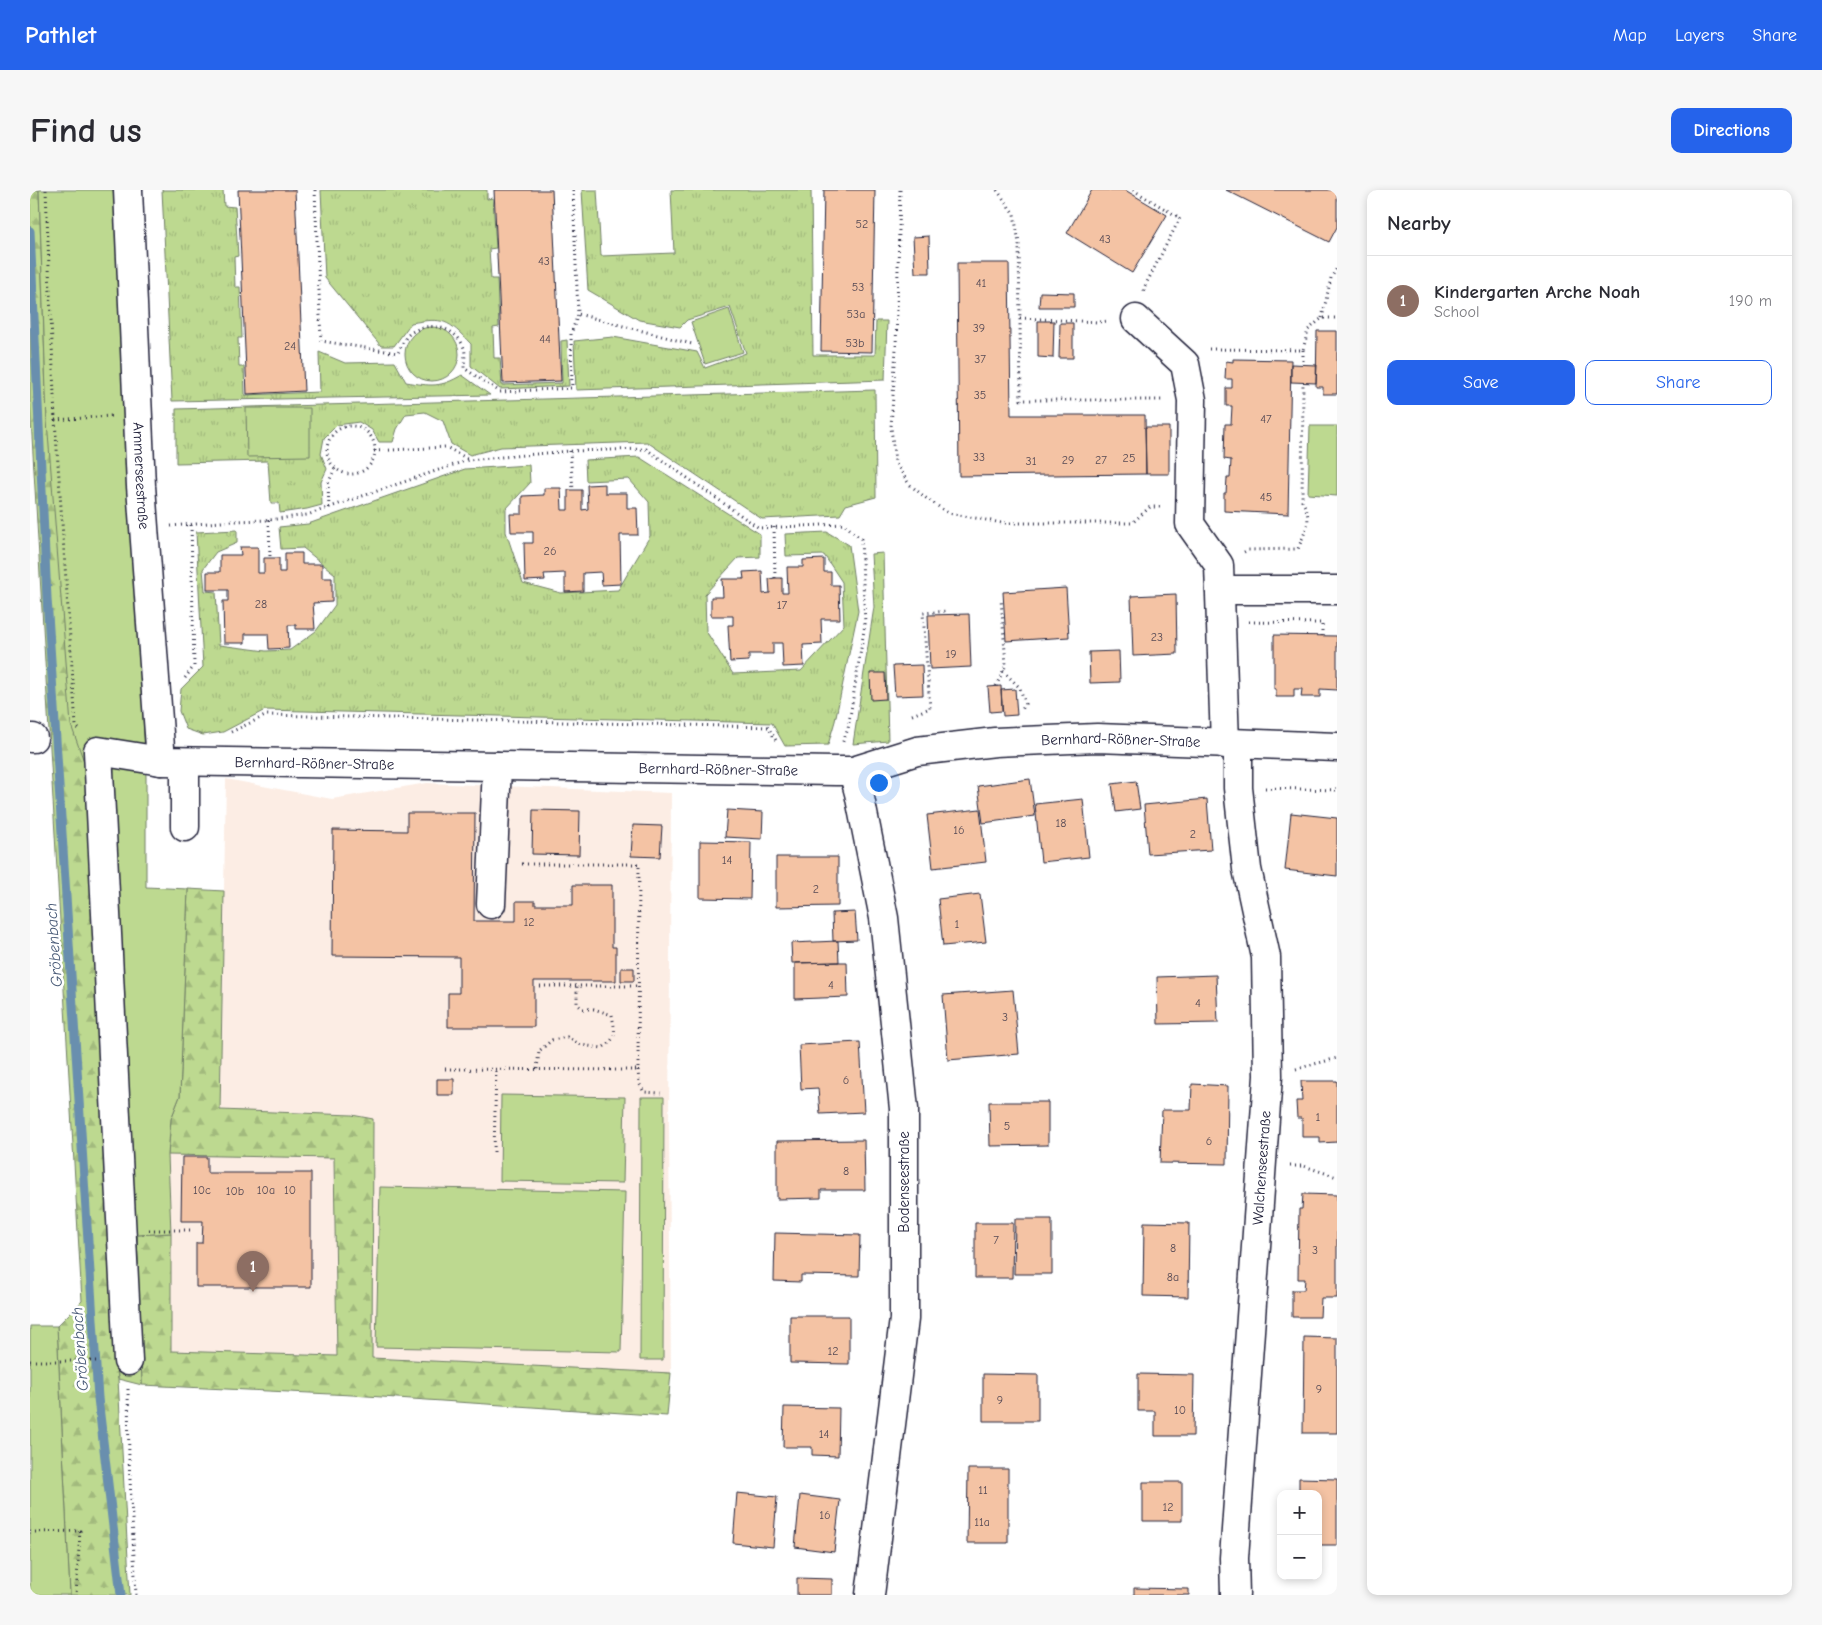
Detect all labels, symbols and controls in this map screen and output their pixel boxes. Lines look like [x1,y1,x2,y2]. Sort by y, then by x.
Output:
text: Pathlet [25,21,96,49]
text: Map [1613,25,1647,46]
text: Layers [1675,25,1724,46]
text: Share [1752,25,1797,46]
button: Directions [1671,108,1792,153]
text: Find us [30,110,142,151]
text: Nearby [1387,211,1451,235]
house number: 52 [856,217,868,231]
house number: 43 [1099,232,1111,246]
house number: 43 [538,254,550,268]
house number: 41 [976,276,987,290]
house number: 53 [852,280,864,294]
text: Kindergarten Arche Noah [1434,281,1640,303]
text: 1 [1400,292,1406,310]
text: 190 m [1729,292,1772,310]
text: School [1434,303,1480,321]
house number: 53a [847,307,865,321]
house number: 39 [973,321,985,335]
house number: 44 [539,332,551,346]
house number: 53b [846,336,865,350]
house number: 24 [284,339,296,353]
house number: 37 [974,352,986,366]
button: Save [1387,360,1575,405]
button: Share [1585,360,1772,405]
house number: 35 [974,388,986,402]
house number: 47 [1260,412,1272,426]
street label: Ammerseestraße [129,422,153,531]
house number: 33 [973,450,985,464]
house number: 25 [1123,451,1135,465]
house number: 29 [1062,453,1074,467]
house number: 27 [1095,453,1107,467]
house number: 31 [1026,454,1037,468]
house number: 45 [1260,490,1272,504]
house number: 26 [544,544,556,558]
house number: 28 [255,597,267,611]
house number: 17 [777,598,788,612]
house number: 23 [1151,630,1163,644]
house number: 19 [945,647,957,661]
street label: Bernhard-Rößner-Straße [1041,729,1201,751]
street label: Bernhard-Rößner-Straße [235,753,395,773]
street label: Bernhard-Rößner-Straße [638,759,799,779]
your location [866,770,892,796]
house number: 18 [1056,816,1066,830]
house number: 16 [953,823,965,837]
house number: 2 [1190,827,1196,841]
house number: 14 [722,853,732,867]
house number: 2 [813,882,819,896]
water label: Gröbenbach [42,902,66,988]
house number: 12 [523,915,535,929]
house number: 1 [955,917,960,931]
house number: 4 [828,978,834,992]
house number: 4 [1195,996,1201,1010]
house number: 3 [1002,1010,1008,1024]
house number: 6 [843,1073,849,1087]
street label: Walchenseestraße [1248,1110,1275,1226]
house number: 1 [1316,1110,1321,1124]
house number: 5 [1004,1119,1010,1133]
street label: Bodenseestraße [895,1131,913,1233]
house number: 6 [1206,1134,1212,1148]
house number: 8 [843,1164,849,1178]
house number: 10c [193,1183,211,1197]
house number: 10a [257,1183,275,1197]
house number: 10 [284,1183,296,1197]
house number: 10b [226,1184,244,1198]
house number: 7 [993,1233,999,1247]
house number: 8 [1170,1241,1176,1255]
house number: 3 [1312,1243,1318,1257]
pin: 1 [237,1251,269,1292]
house number: 8a [1167,1270,1179,1284]
water label: Gröbenbach [68,1306,92,1392]
house number: 12 [827,1344,839,1358]
house number: 9 [1316,1382,1322,1396]
house number: 9 [997,1393,1003,1407]
house number: 10 [1174,1403,1186,1417]
house number: 14 [819,1427,829,1441]
house number: 11 [978,1483,988,1497]
map controls [1277,1490,1322,1580]
button: + [1277,1490,1322,1535]
house number: 12 [1162,1500,1174,1514]
house number: 16 [819,1508,831,1522]
house number: 11a [974,1515,990,1529]
button: − [1277,1535,1322,1580]

